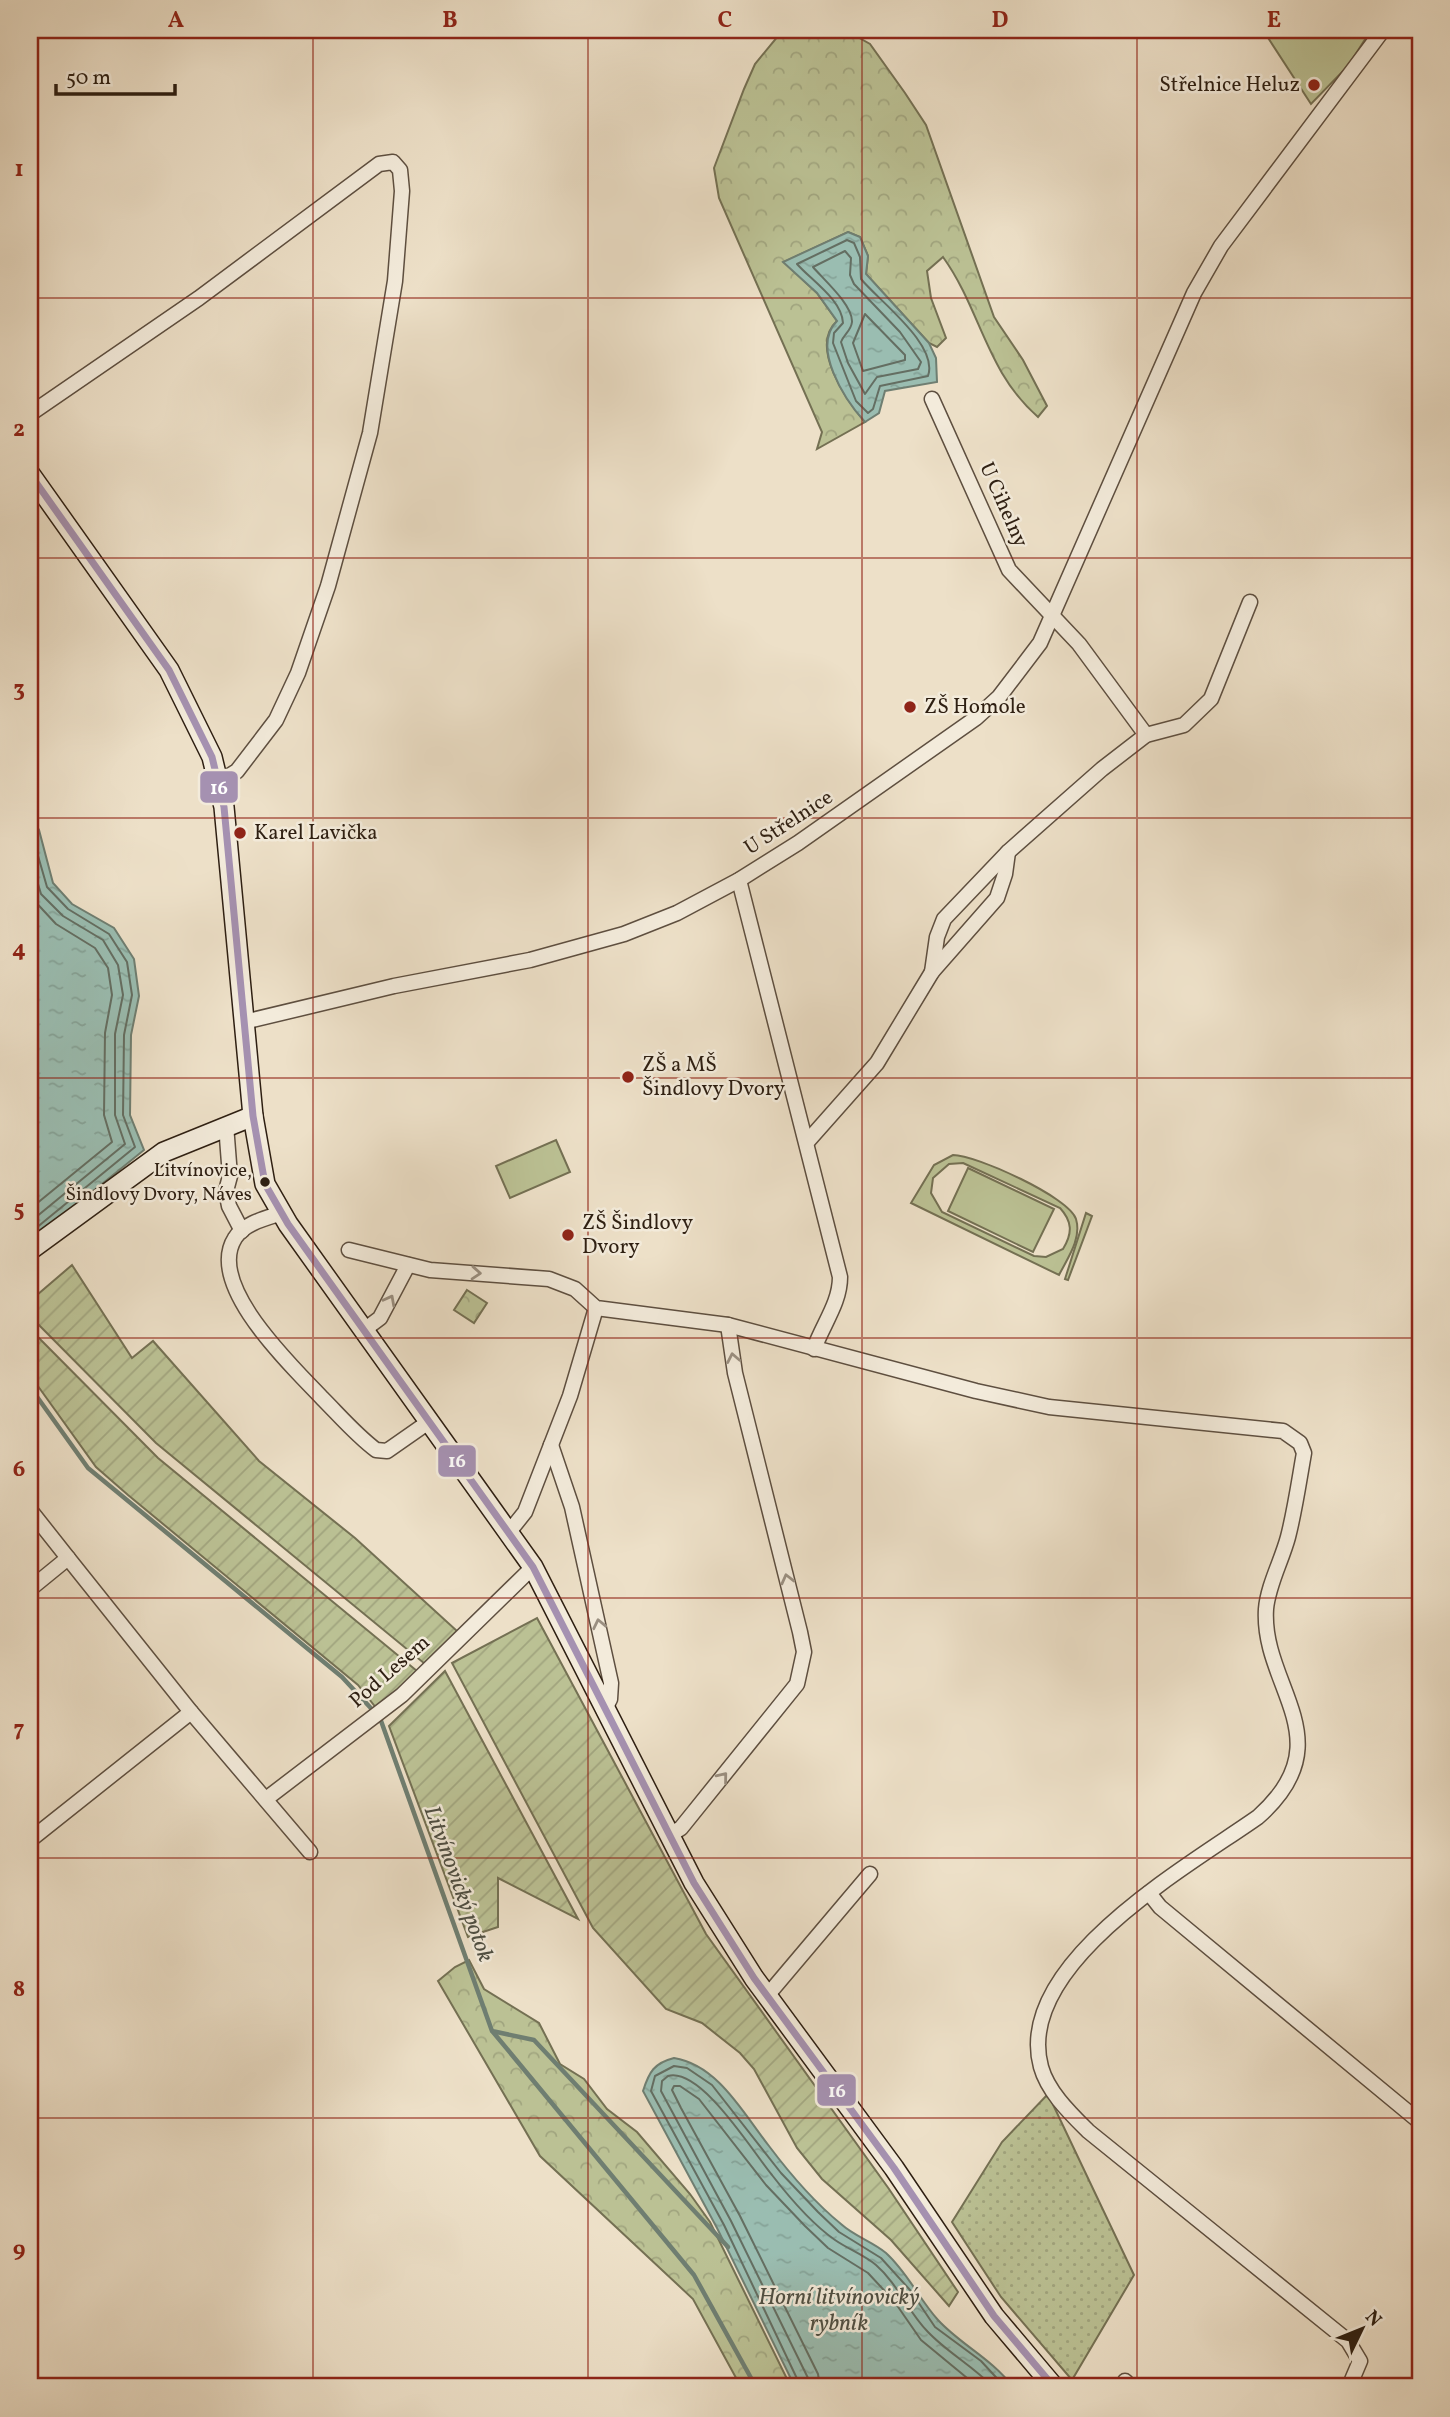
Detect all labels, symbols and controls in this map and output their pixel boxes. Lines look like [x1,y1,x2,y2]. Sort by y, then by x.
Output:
text: A [168,5,184,37]
text: B [442,5,458,37]
text: C [718,5,732,37]
text: D [992,5,1009,37]
text: E [1267,5,1281,37]
scale bar [56,52,175,96]
text: 50 m [66,64,111,93]
place label: Střelnice Heluz [1159,71,1300,100]
marker: Střelnice Heluz [1306,77,1322,93]
text: 1 [14,154,24,186]
text: 2 [13,414,25,446]
street label: U Cihelny [971,458,1035,553]
text: 3 [13,674,25,706]
place label: ZŠ Homole [924,693,1026,722]
marker: ZŠ Homole [902,699,918,715]
line badge: 16 [199,770,239,804]
text: 16 [210,776,228,802]
street label: U Střelnice [739,783,839,863]
place label: Karel Lavička [254,819,378,848]
marker: Karel Lavička [232,825,248,841]
text: 4 [12,934,26,966]
place label: ZŠ a MŠ Šindlovy Dvory [642,1051,786,1104]
marker: ZŠ a MŠ Šindlovy Dvory [620,1069,636,1085]
place label: Litvínovice, Šindlovy Dvory, Náves [66,1158,252,1208]
marker: Litvínovice, Šindlovy Dvory, Náves [258,1175,272,1189]
text: 5 [13,1194,25,1226]
place label: ZŠ Šindlovy Dvory [582,1209,694,1262]
marker: ZŠ Šindlovy Dvory [560,1227,576,1243]
one-way arrow [471,1266,482,1281]
one-way arrow [381,1295,395,1307]
one-way arrow [726,1352,741,1364]
line badge: 16 [437,1444,477,1478]
text: 16 [448,1449,466,1475]
text: 6 [13,1454,25,1486]
one-way arrow [781,1573,795,1585]
one-way arrow [592,1618,607,1630]
street label: Pod Lesem [343,1629,437,1715]
text: 7 [14,1714,25,1746]
one-way arrow [715,1773,727,1786]
water label: Litvínovický potok [415,1801,501,1967]
text: 8 [13,1974,25,2006]
line badge: 16 [816,2073,857,2107]
text: 16 [828,2079,846,2105]
text: 9 [13,2234,25,2266]
water label: Horní litvínovický rybník [758,2282,920,2340]
north arrow [1328,2294,1398,2364]
text: N [1359,2305,1387,2333]

